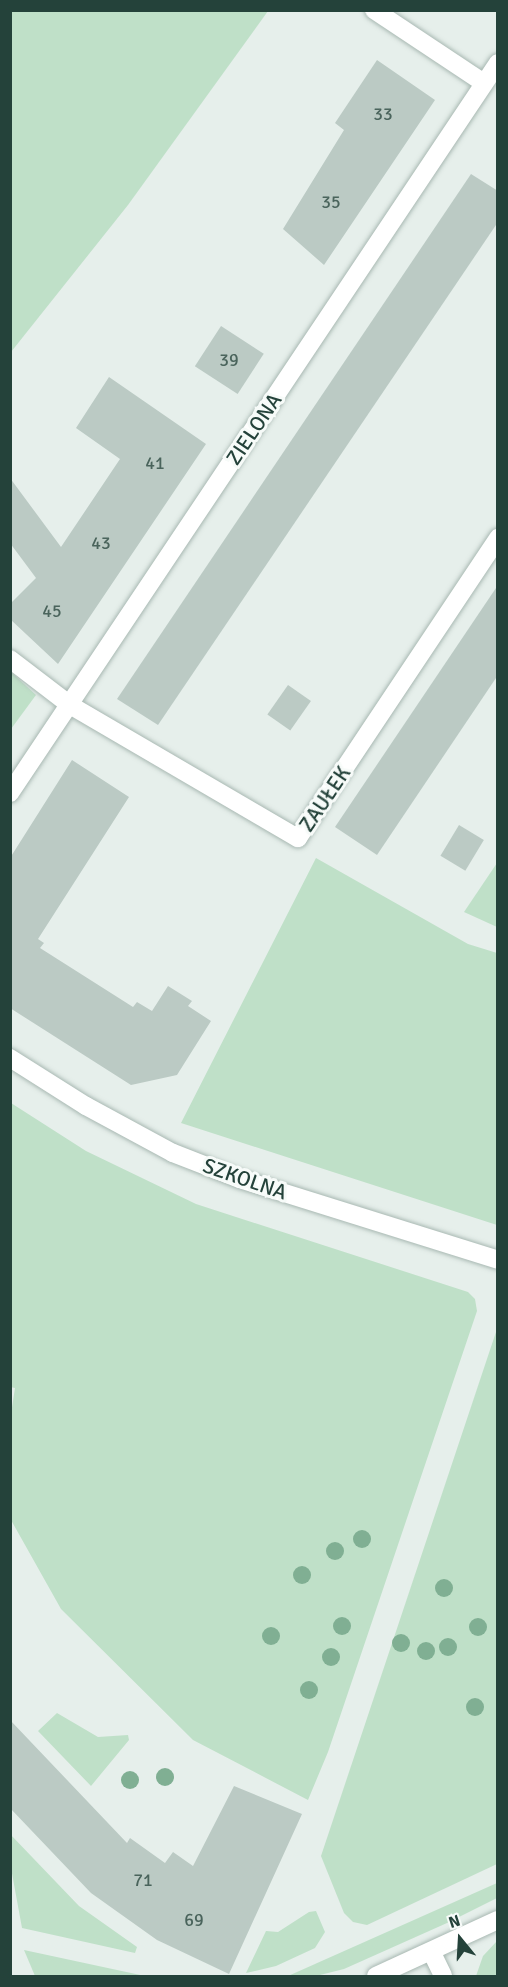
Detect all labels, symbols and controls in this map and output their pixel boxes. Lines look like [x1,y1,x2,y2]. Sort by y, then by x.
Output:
house number: 33 [373,103,393,125]
house number: 35 [321,191,341,213]
house number: 39 [219,349,239,371]
street label: ZIELONA [221,388,287,470]
house number: 41 [145,452,165,474]
house number: 43 [91,532,111,554]
house number: 45 [42,600,62,622]
street label: ZAUŁEK [294,761,356,837]
street label: SZKOLNA [200,1153,290,1205]
house number: 71 [133,1869,153,1891]
house number: 69 [184,1909,204,1931]
north arrow [430,1909,490,1969]
text: N [446,1911,463,1933]

